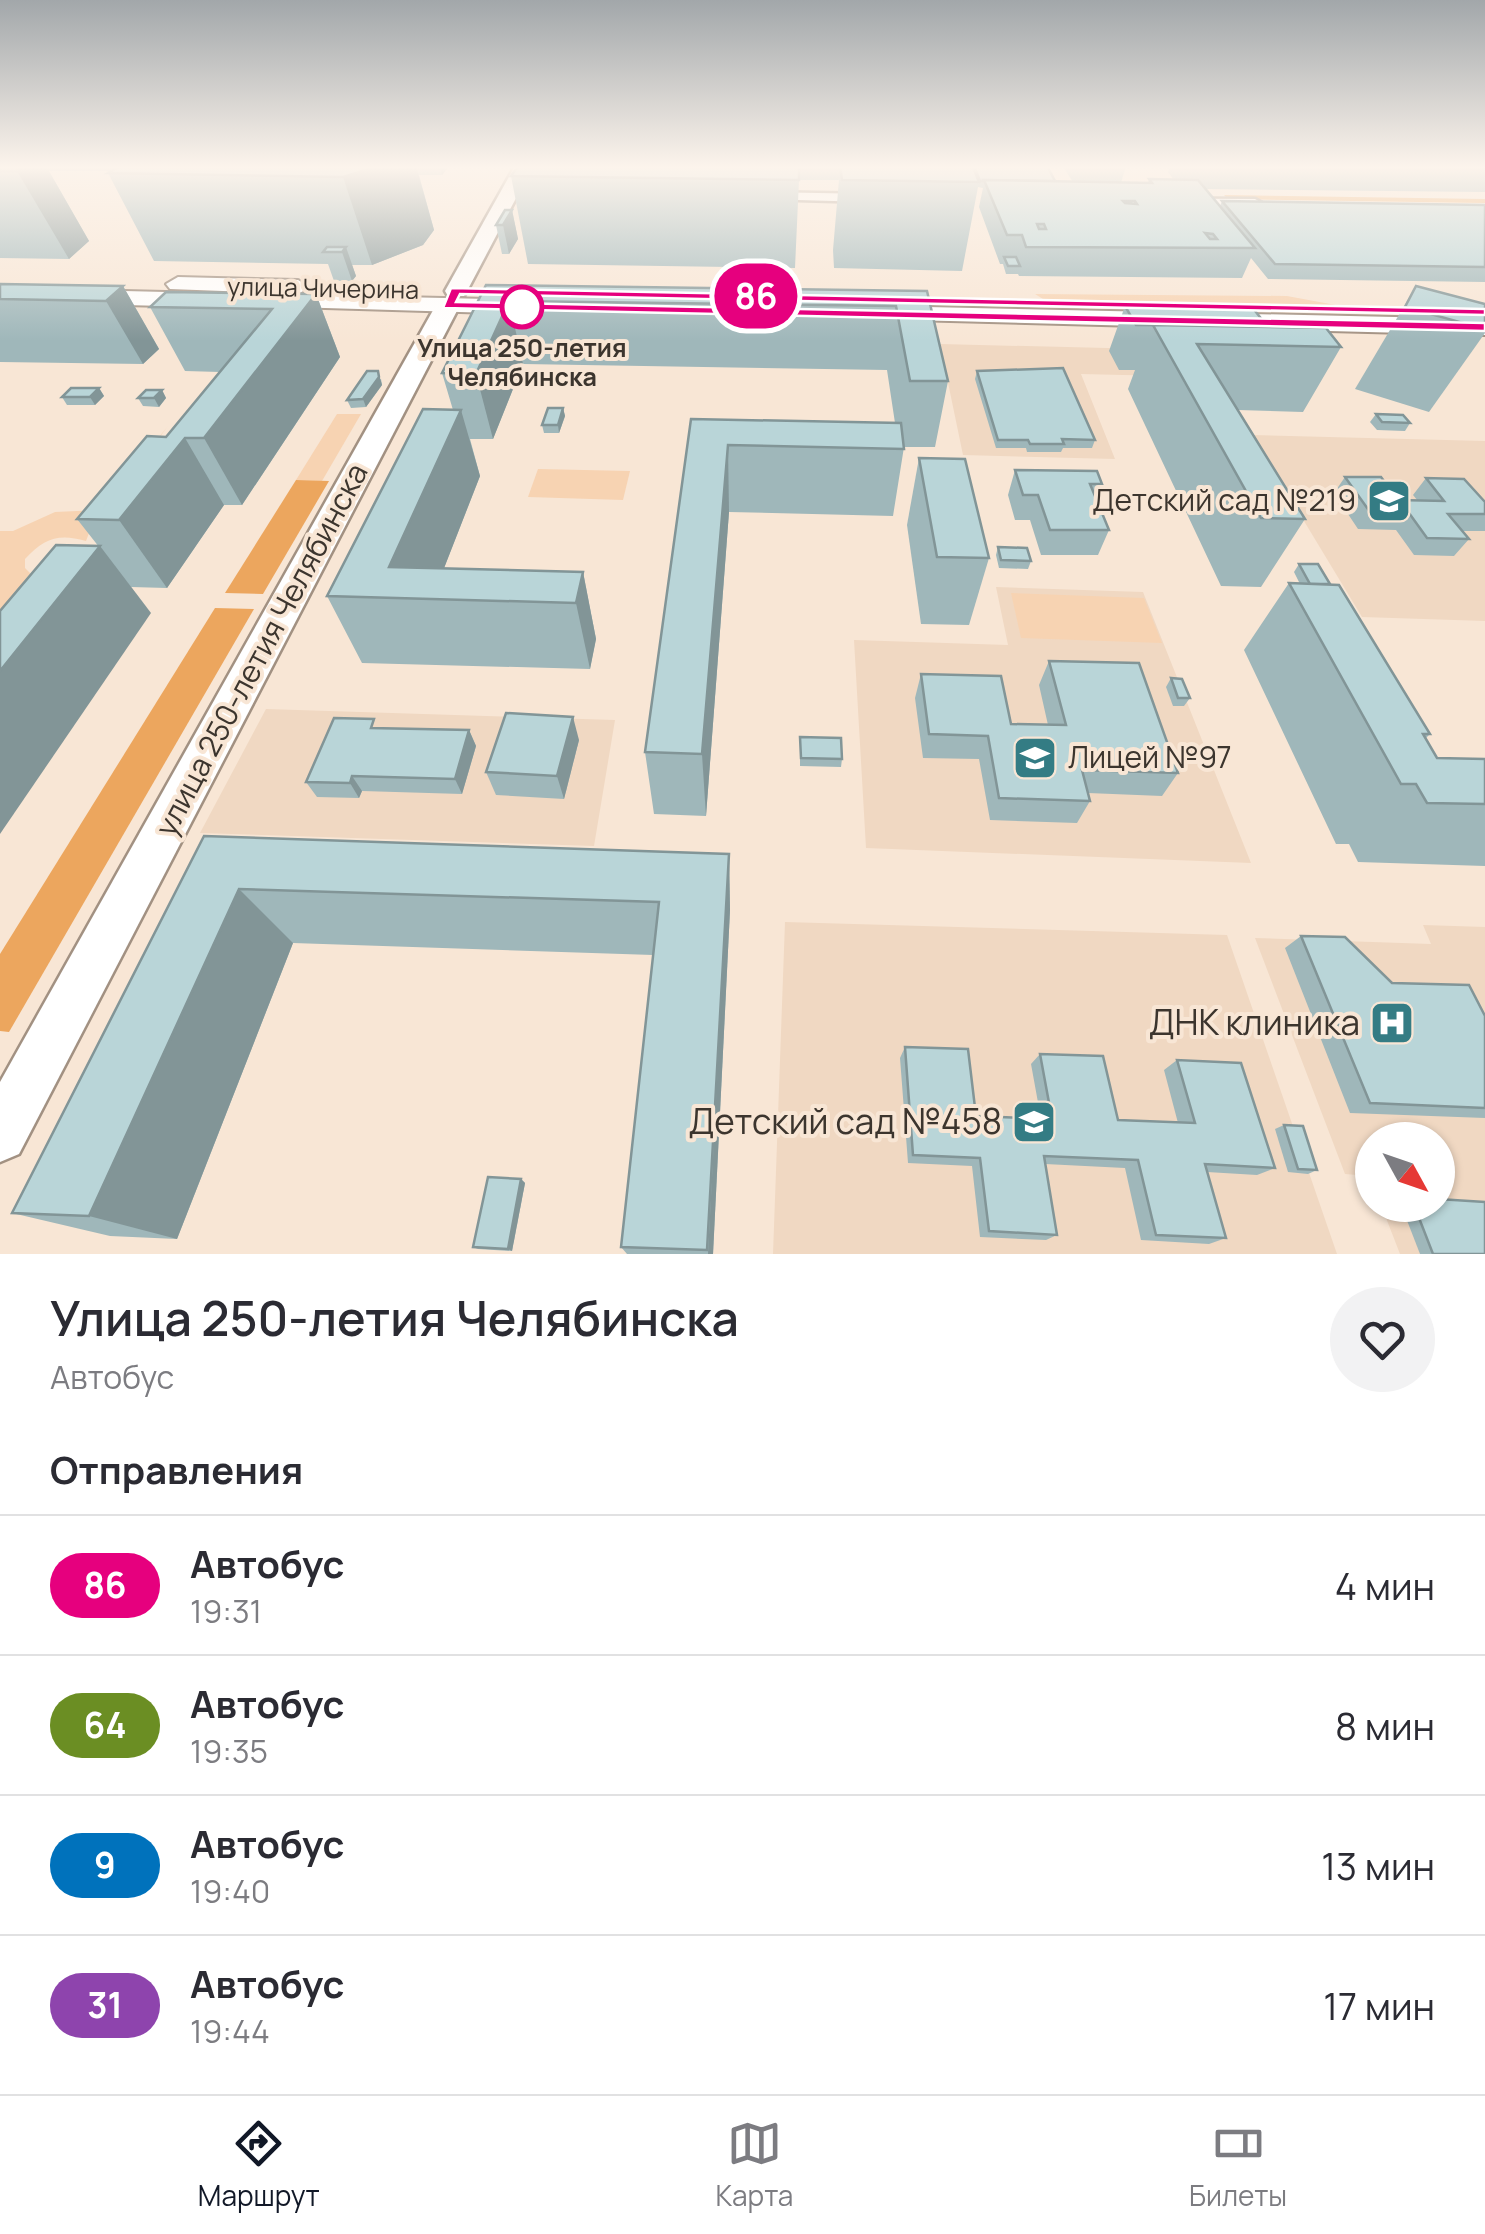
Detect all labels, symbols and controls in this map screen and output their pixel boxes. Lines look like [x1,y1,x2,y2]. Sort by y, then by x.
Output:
line badge: 86 [711,264,801,328]
street label: улица Чичерина [227,268,419,307]
text: 86 [734,272,778,320]
marker: Улица 250-летия Челябинска [501,286,543,328]
place label: Улица 250-летия Челябинска [417,330,627,394]
street label: улица 250-летия Челябинска [145,456,377,843]
school or university icon: Детский сад №219 [1366,478,1412,524]
place label: Детский сад №219 [1092,479,1356,520]
school or university icon: Лицей №97 [1012,735,1058,781]
place label: Лицей №97 [1068,736,1232,777]
place label: ДНК клиника [1149,998,1360,1046]
hospital icon: ДНК клиника [1369,1000,1415,1046]
place label: Детский сад №458 [688,1097,1002,1145]
school or university icon: Детский сад №458 [1011,1099,1057,1145]
north arrow [1355,1122,1455,1222]
map controls [1355,1122,1455,1222]
text: Улица 250-летия Челябинска [50,1285,739,1350]
button: heart [1330,1287,1435,1392]
text: Автобус [50,1355,174,1399]
text: Отправления [50,1443,303,1495]
text: Автобус [190,1537,344,1589]
text: 4 мин [1335,1559,1435,1611]
text: 86 [83,1561,127,1609]
text: 19:31 [190,1589,262,1633]
text: Автобус [190,1677,344,1729]
text: 8 мин [1335,1699,1435,1751]
text: 64 [83,1701,127,1749]
text: 19:35 [190,1729,268,1773]
text: Автобус [190,1817,344,1869]
text: 13 мин [1321,1839,1435,1891]
text: 9 [94,1841,116,1889]
text: 19:40 [190,1869,270,1913]
text: Автобус [190,1957,344,2009]
text: 17 мин [1323,1979,1435,2031]
text: 31 [87,1981,123,2029]
text: 19:44 [190,2009,270,2053]
tab: Маршрут [198,2116,320,2214]
tab: Карта [715,2116,793,2214]
tab: Билеты [1189,2116,1287,2214]

